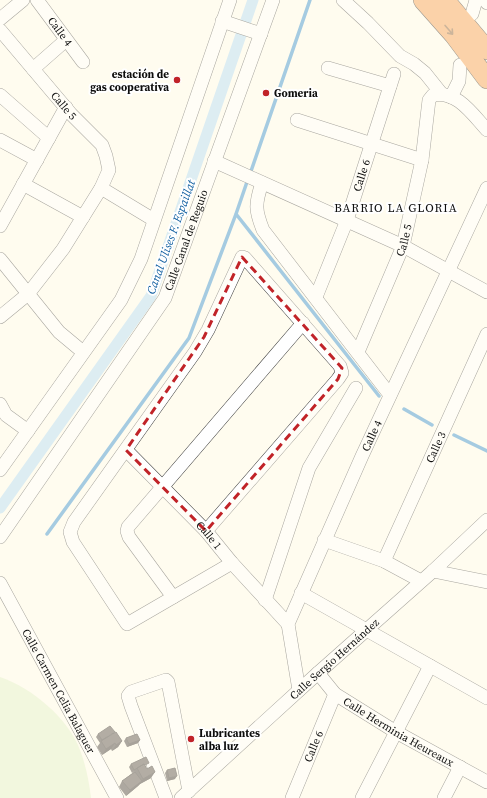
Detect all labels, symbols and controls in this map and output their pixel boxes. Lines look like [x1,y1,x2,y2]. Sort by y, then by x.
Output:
street label: Calle 4 [44,14,76,49]
one-way arrow [444,24,453,35]
place label: estación de gas cooperativa [90,67,169,95]
marker: estación de gas cooperativa [172,75,182,85]
place label: Gomeria [274,86,318,101]
street label: Calle 5 [48,88,80,123]
marker: Gomeria [261,88,271,98]
street label: Calle 6 [349,157,374,193]
water label: Canal Ulises F. Espaillat [143,177,199,296]
street label: Calle Canal de Reguio [161,187,211,293]
district label: BARRIO LA GLORIA [334,200,458,216]
street label: Calle 5 [392,222,415,259]
street label: Calle 4 [358,417,385,454]
street label: Calle 3 [422,429,449,465]
street label: Calle 1 [193,518,225,552]
street label: Calle Sergio Hernández [286,615,382,703]
street label: Calle Carmen Celia Balaguer [19,626,99,756]
street label: Calle Herminia Heureaux [340,693,457,770]
place label: Lubricantes alba luz [199,726,260,754]
street label: Calle 6 [300,728,327,764]
marker: Lubricantes alba luz [186,734,196,744]

